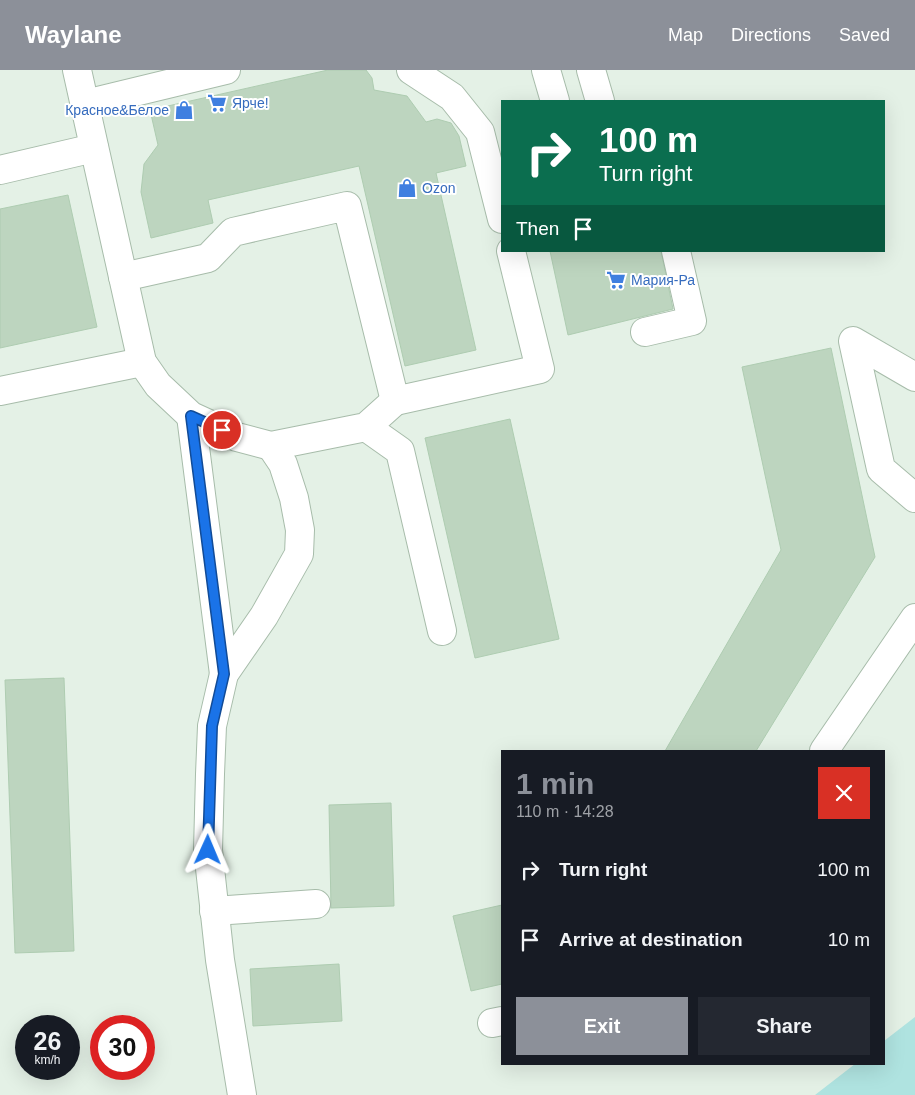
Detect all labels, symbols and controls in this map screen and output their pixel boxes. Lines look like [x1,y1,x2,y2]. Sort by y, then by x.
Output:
text: Waylane [25,21,121,48]
text: Map [668,25,703,45]
text: Directions [731,25,811,45]
text: Saved [839,25,890,45]
supermarket icon: Ярче! [206,92,228,114]
place label: Ярче! [232,95,269,111]
shop icon: Красное&Белое [173,99,195,121]
place label: Красное&Белое [65,102,169,118]
icon: right [516,120,581,185]
text: 100 m [599,120,698,159]
text: Turn right [599,161,692,186]
shop icon: Ozon [396,177,418,199]
place label: Ozon [422,180,455,196]
icon: arrive [569,215,597,243]
text: Then [516,218,559,239]
supermarket icon: Мария-Ра [605,269,627,291]
place label: Мария-Ра [631,272,695,288]
pin [201,409,243,451]
icon: arrive [208,416,236,444]
text: 1 min [516,767,594,800]
button: close [818,767,870,819]
text: 110 m · 14:28 [516,803,614,820]
position arrow [181,823,233,875]
icon: right [516,856,544,884]
text: Turn right [559,859,647,880]
text: 100 m [817,859,870,880]
icon: arrive [516,926,544,954]
text: Arrive at destination [559,929,743,950]
text: 10 m [828,929,870,950]
button: Exit [516,997,688,1055]
button: Share [698,997,870,1055]
speed limit sign: 30 [90,1015,155,1080]
text: 26 [34,1027,61,1055]
text: km/h [34,1053,61,1067]

